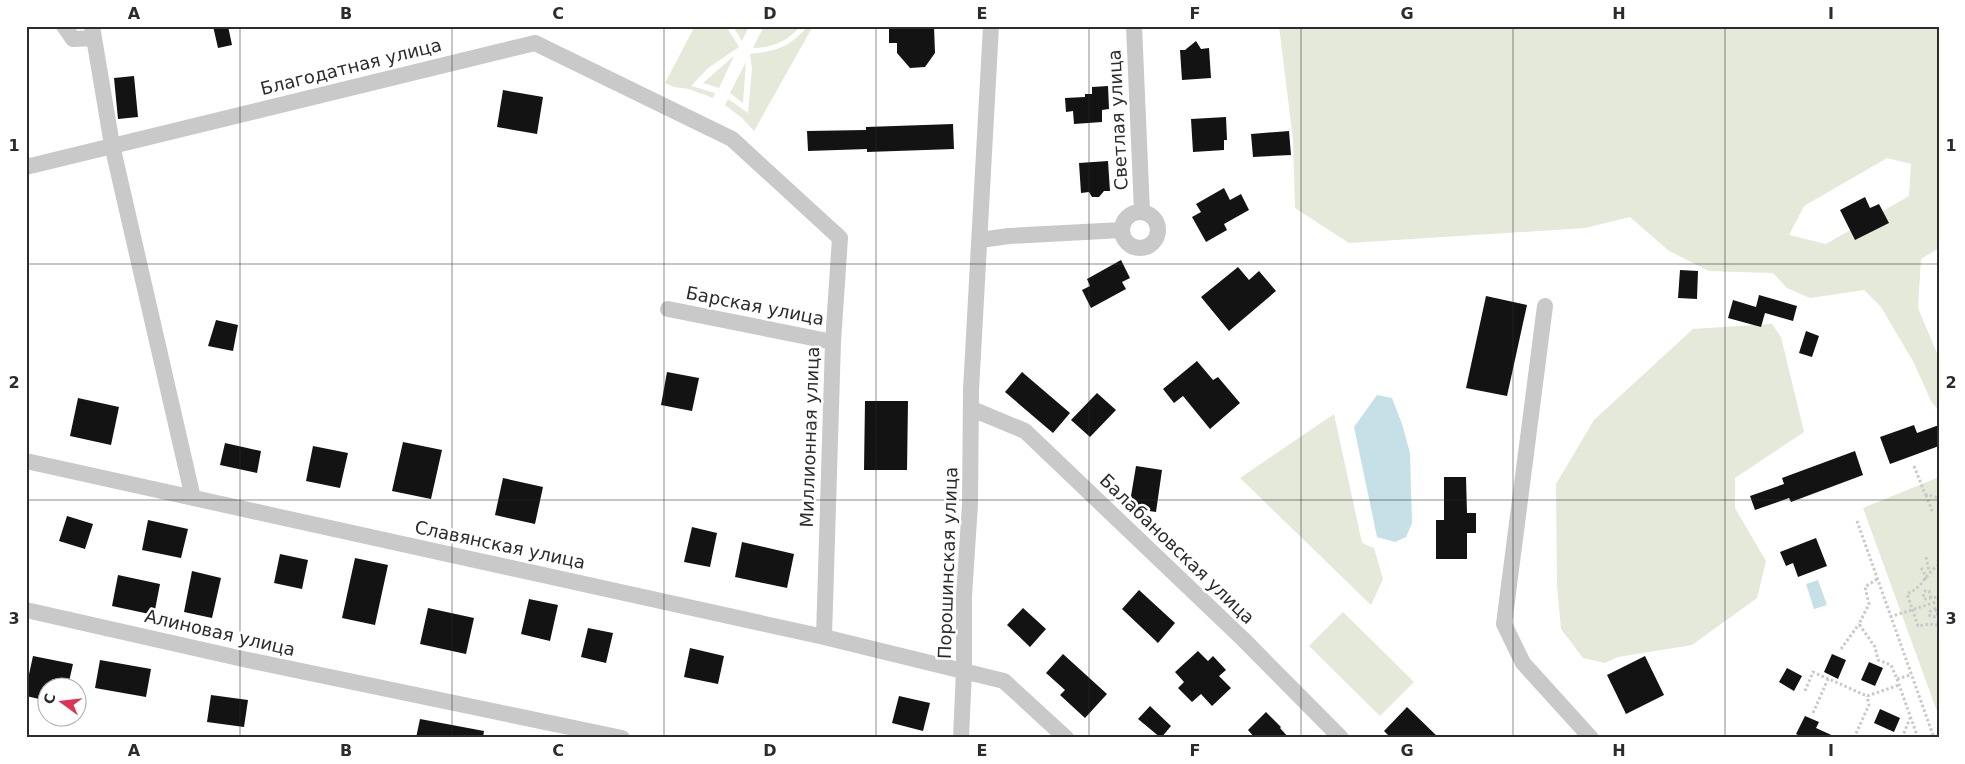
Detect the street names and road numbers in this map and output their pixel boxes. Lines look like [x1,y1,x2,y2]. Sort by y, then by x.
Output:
street label: Благодатная улица [258,34,444,99]
street label: Светлая улица [1103,49,1132,191]
street label: Барская улица [684,282,826,329]
street label: Миллионная улица [796,346,823,528]
street label: Порошинская улица [934,466,961,660]
street label: Балабановская улица [1096,469,1259,628]
street label: Славянская улица [413,516,587,573]
street label: Алиновая улица [143,605,297,660]

